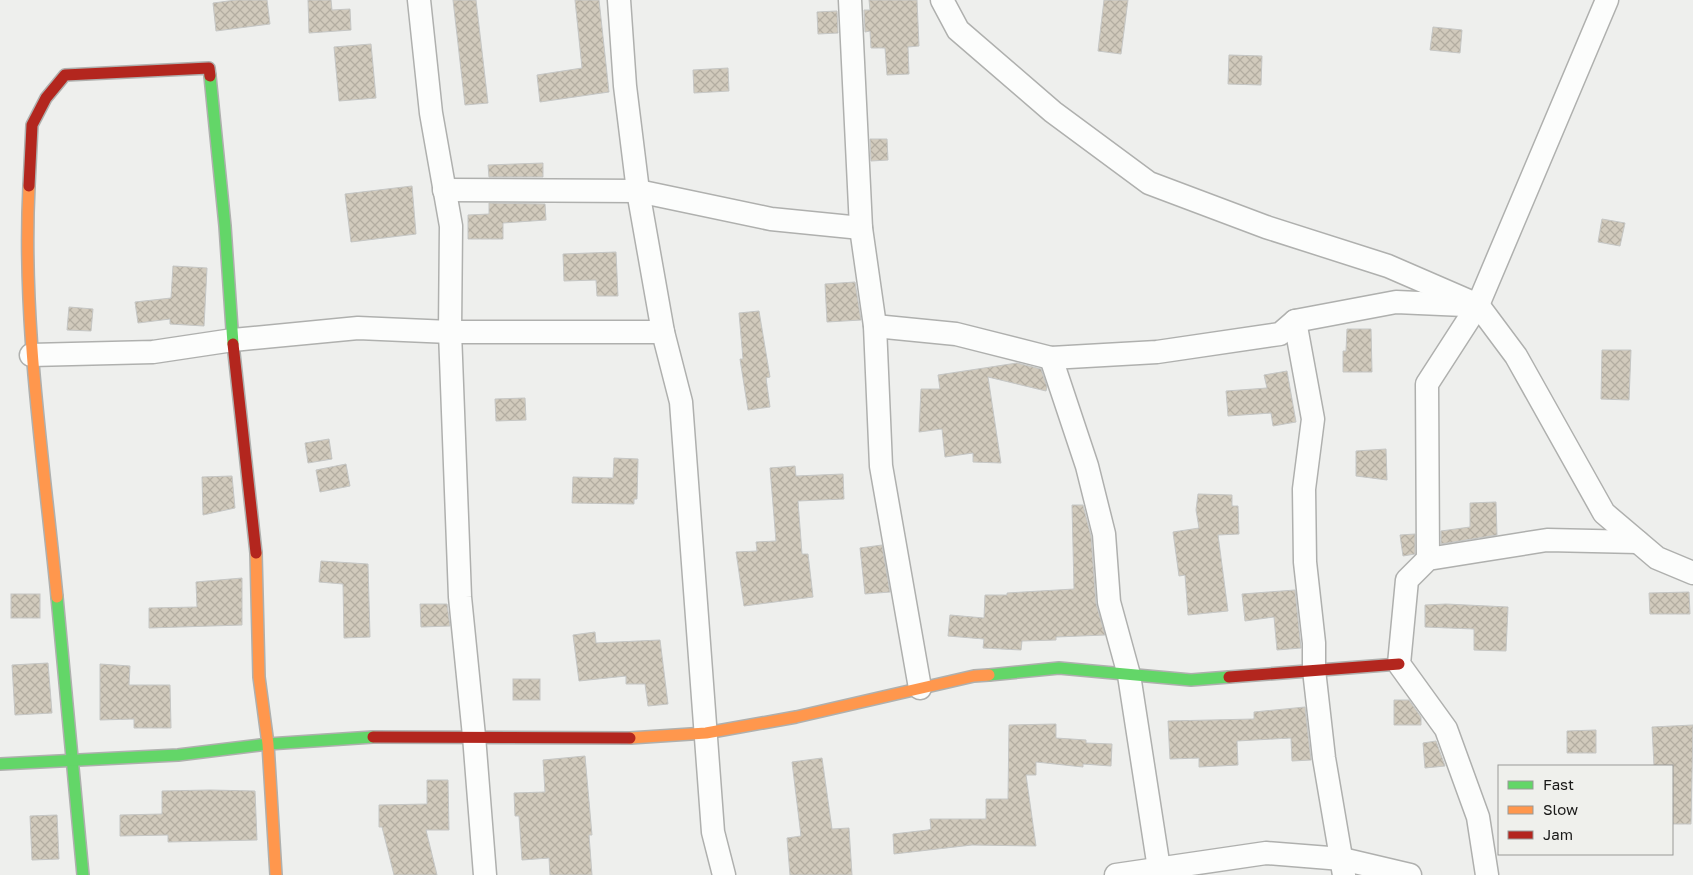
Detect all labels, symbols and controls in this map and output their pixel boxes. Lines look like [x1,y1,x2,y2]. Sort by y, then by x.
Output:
legend [1498,765,1673,855]
text: Fast [1543,775,1574,793]
text: Slow [1543,800,1578,818]
text: Jam [1543,825,1573,843]

